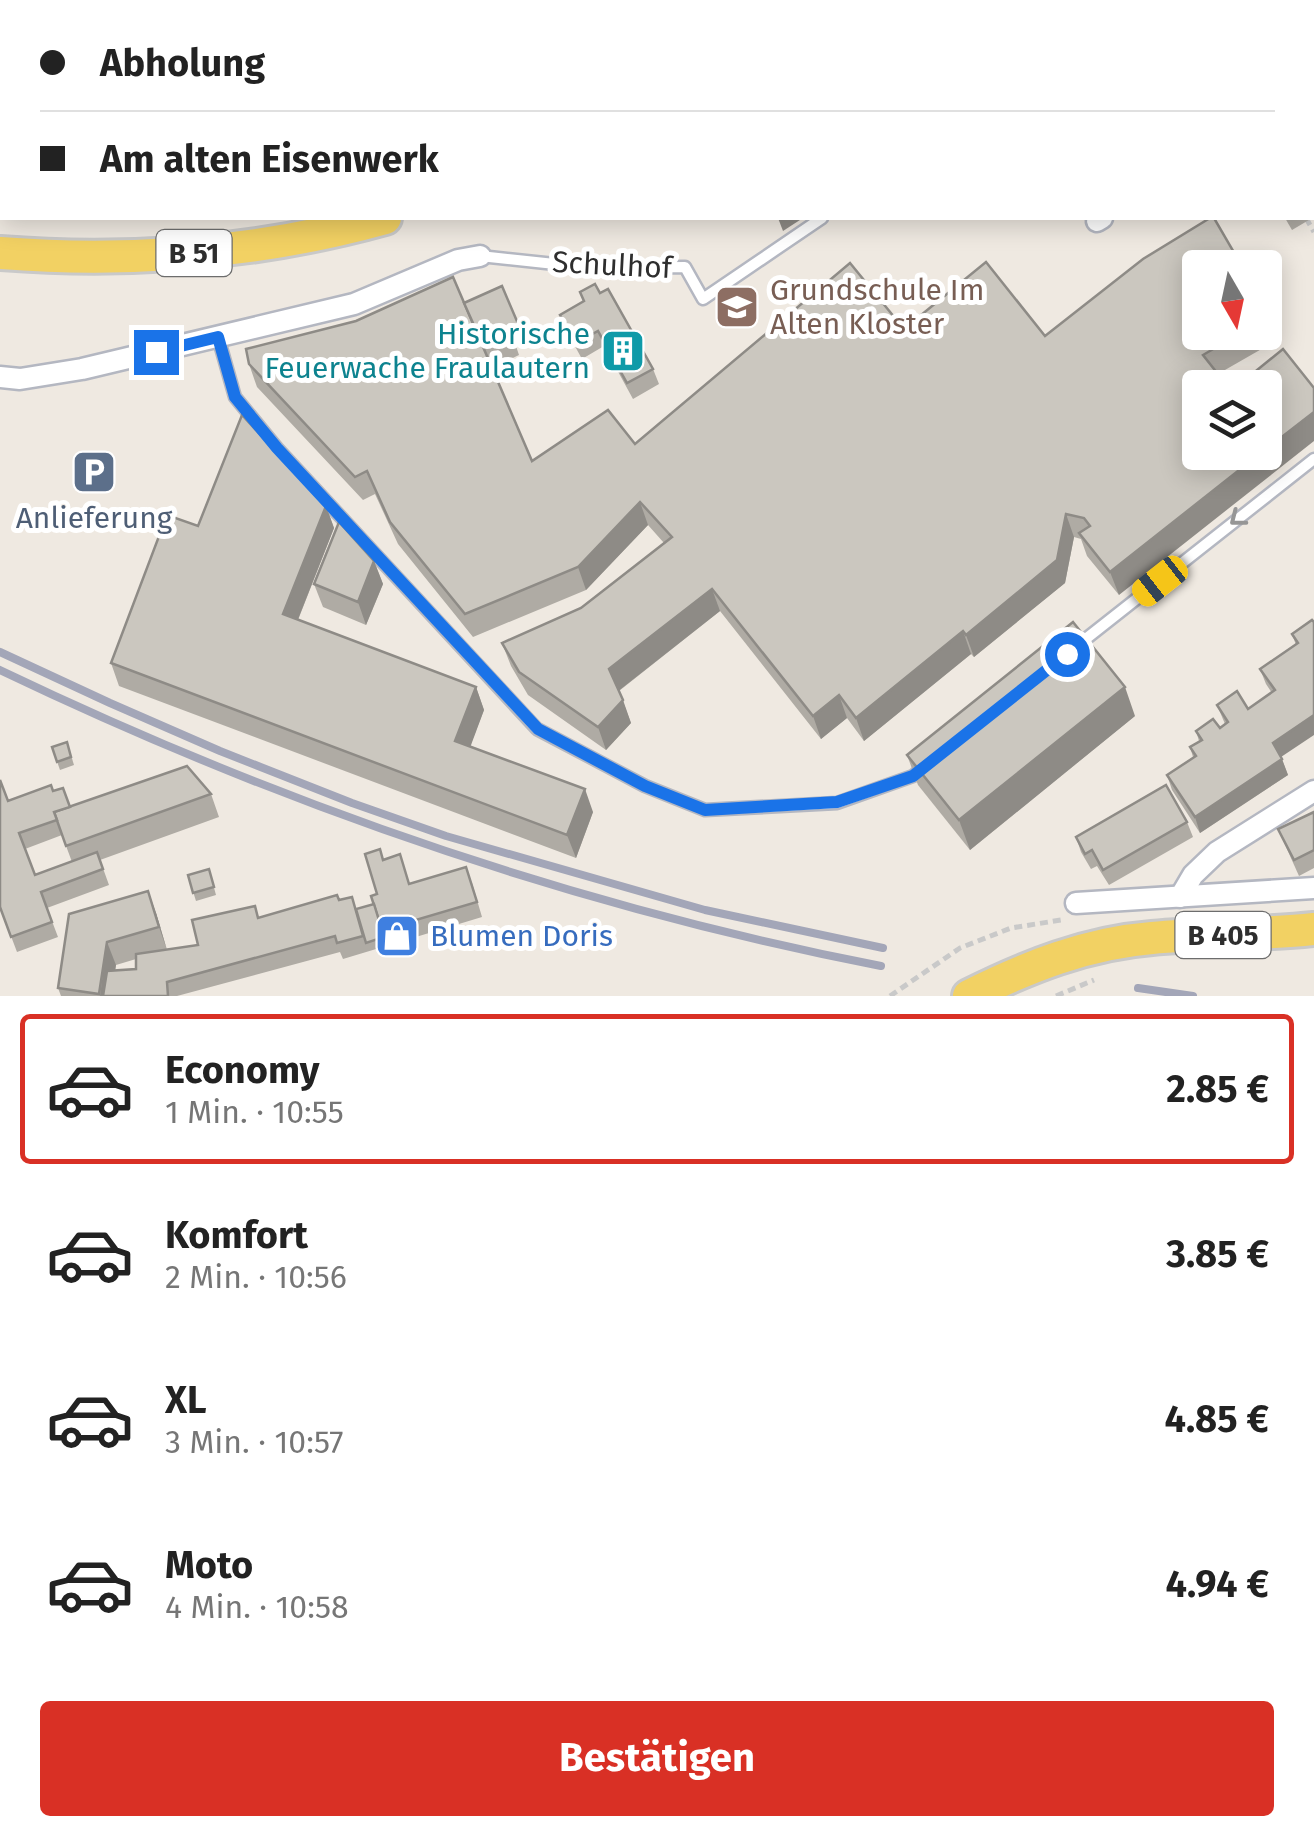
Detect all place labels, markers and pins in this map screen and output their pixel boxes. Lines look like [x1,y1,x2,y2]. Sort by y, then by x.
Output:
place label: Grundschule Im Alten Kloster [770,272,984,342]
school or university icon: Grundschule Im Alten Kloster [714,284,760,330]
place label: Historische Feuerwache Fraulautern [265,316,590,386]
building icon: Historische Feuerwache Fraulautern [600,328,646,374]
parking icon: Anlieferung [71,449,117,495]
place label: Anlieferung [16,500,173,536]
shop icon: Blumen Doris [374,913,420,959]
place label: Blumen Doris [430,918,613,954]

